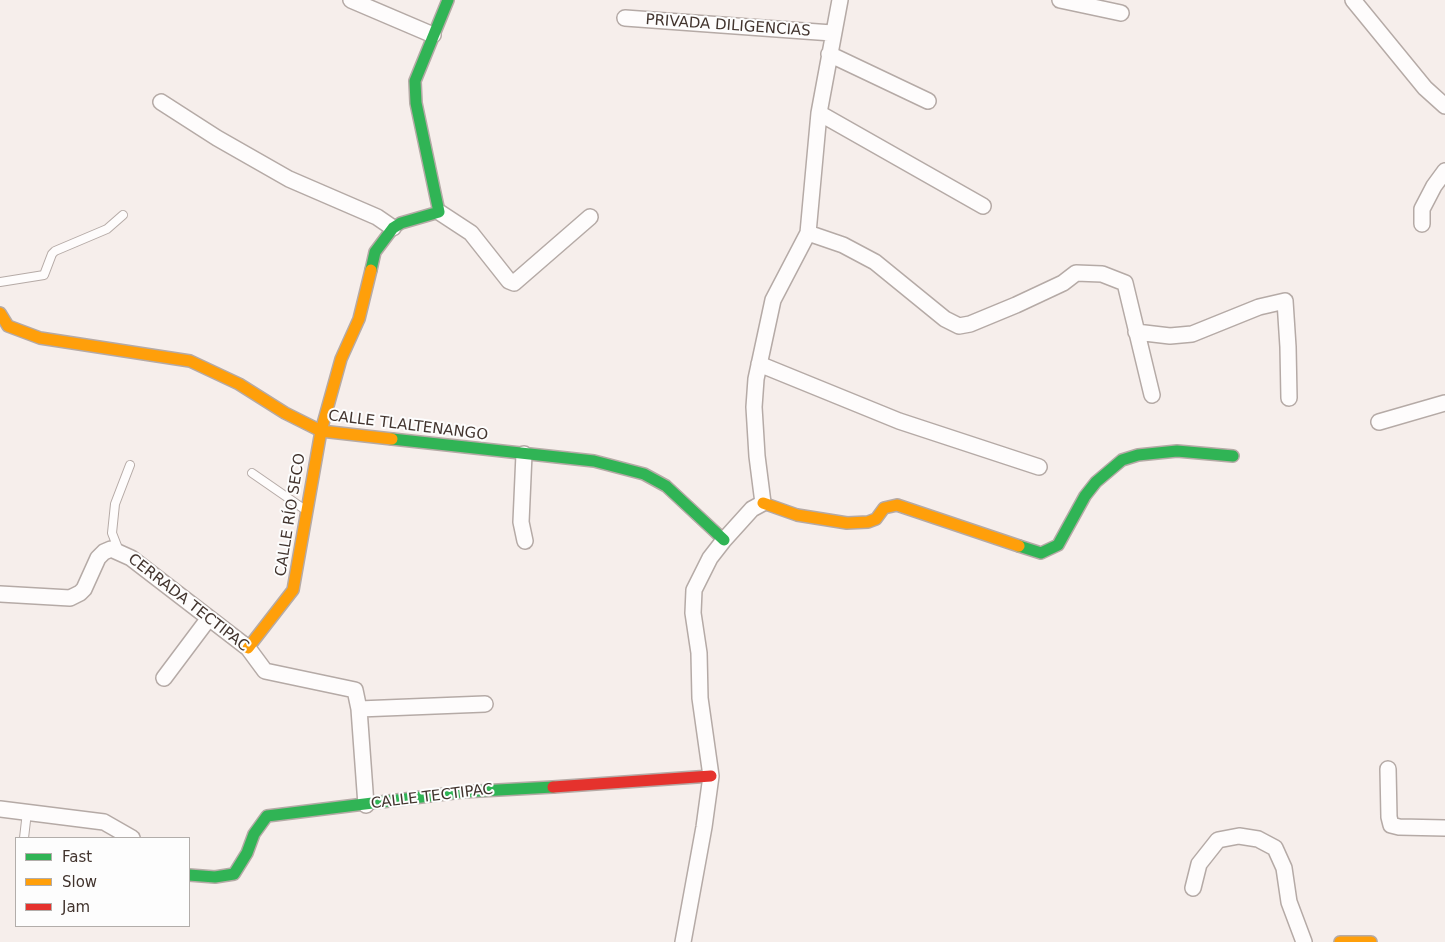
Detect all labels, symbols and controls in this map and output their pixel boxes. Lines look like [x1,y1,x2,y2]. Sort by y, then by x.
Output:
street label: PRIVADA DILIGENCIAS [645,11,811,41]
street label: CALLE TLALTENANGO [327,407,489,445]
street label: CALLE RÍO SECO [272,452,310,578]
street label: CERRADA TECTIPAC [124,550,252,656]
street label: CALLE TECTIPAC [370,781,494,813]
legend [15,837,190,927]
text: Fast [62,848,92,866]
text: Slow [62,873,97,891]
text: Jam [62,898,90,916]

